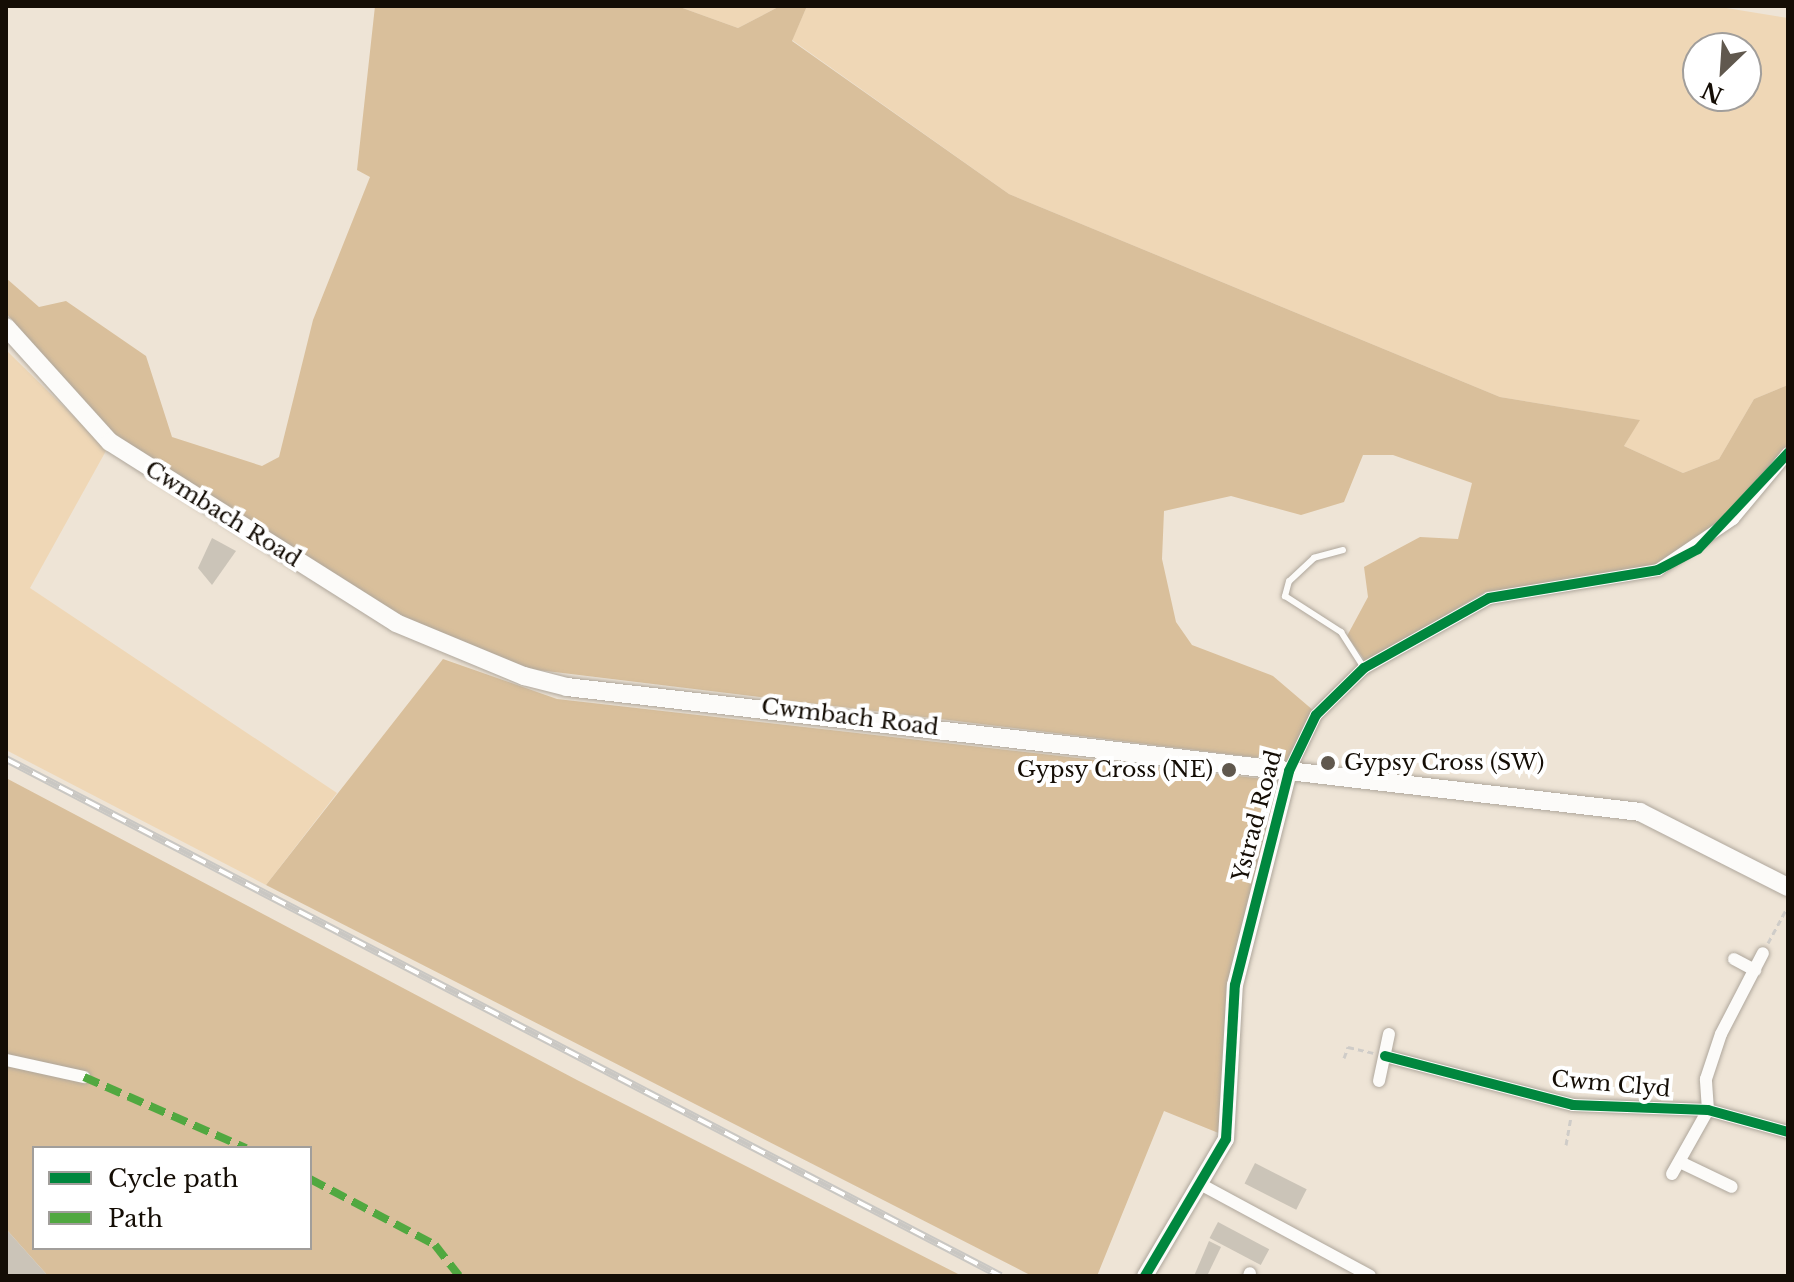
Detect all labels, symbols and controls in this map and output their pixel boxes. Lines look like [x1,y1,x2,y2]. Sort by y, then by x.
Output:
north arrow [1682,32,1762,112]
text: N [1697,76,1728,109]
street label: Cwmbach Road [140,456,306,572]
street label: Cwmbach Road [760,693,940,741]
street label: Ystrad Road [1227,747,1287,885]
place label: Gypsy Cross (SW) [1344,750,1545,776]
marker: Gypsy Cross (SW) [1319,754,1337,772]
place label: Gypsy Cross (NE) [1016,757,1213,783]
marker: Gypsy Cross (NE) [1220,761,1238,779]
street label: Cwm Clyd [1550,1066,1672,1102]
legend [32,1146,312,1250]
text: Cycle path [108,1164,239,1193]
text: Path [108,1204,163,1233]

